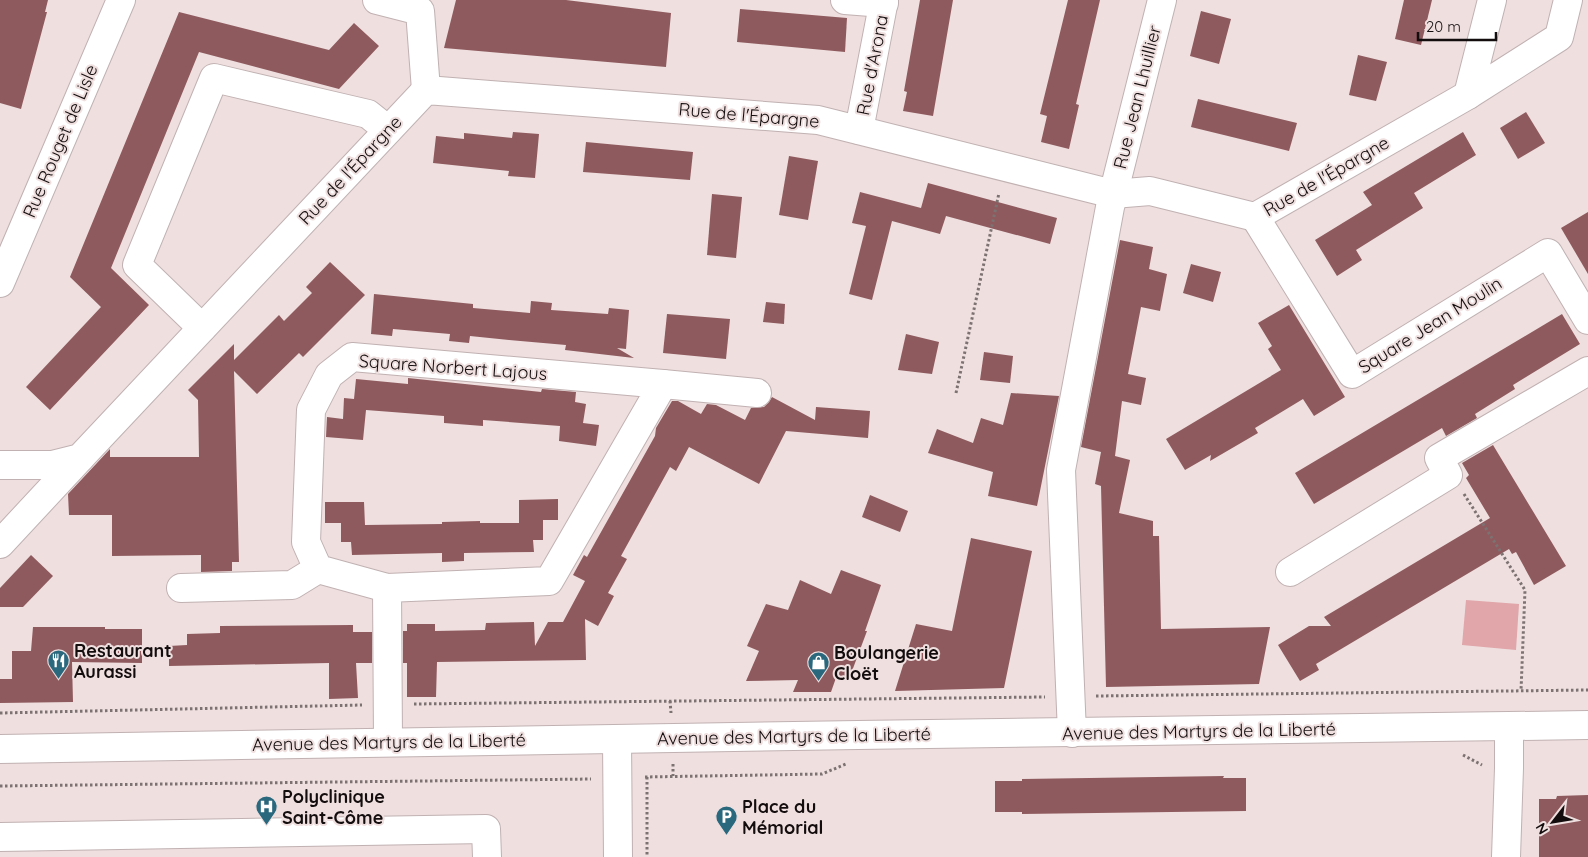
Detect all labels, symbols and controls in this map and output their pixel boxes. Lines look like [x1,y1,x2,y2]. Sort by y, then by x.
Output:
scale bar [1418,10,1496,42]
street label: Rue d'Arona [851,13,893,117]
text: 20 m [1426,17,1461,36]
street label: Rue Jean Lhuillier [1108,23,1166,171]
street label: Rue Rouget de Lisle [17,61,103,221]
street label: Rue de l'Épargne [678,97,820,133]
street label: Rue de l'Épargne [293,110,407,230]
street label: Rue de l'Épargne [1259,131,1393,221]
street label: Square Jean Moulin [1354,272,1506,378]
street label: Square Norbert Lajous [358,349,548,385]
place label: Restaurant Aurassi [74,639,172,683]
place label: Boulangerie Cloët [834,641,939,685]
restaurant icon: Restaurant Aurassi [46,648,70,679]
shop icon: Boulangerie Cloët [806,650,830,681]
street label: Avenue des Martyrs de la Liberté [1062,717,1336,745]
street label: Avenue des Martyrs de la Liberté [657,722,931,750]
street label: Avenue des Martyrs de la Liberté [252,728,526,756]
place label: Polyclinique Saint-Côme [282,785,385,829]
hospital icon: Polyclinique Saint-Côme [254,794,278,825]
place label: Place du Mémorial [742,795,823,839]
north arrow [1528,797,1578,847]
parking icon: Place du Mémorial [714,804,738,835]
text: N [1531,820,1552,838]

